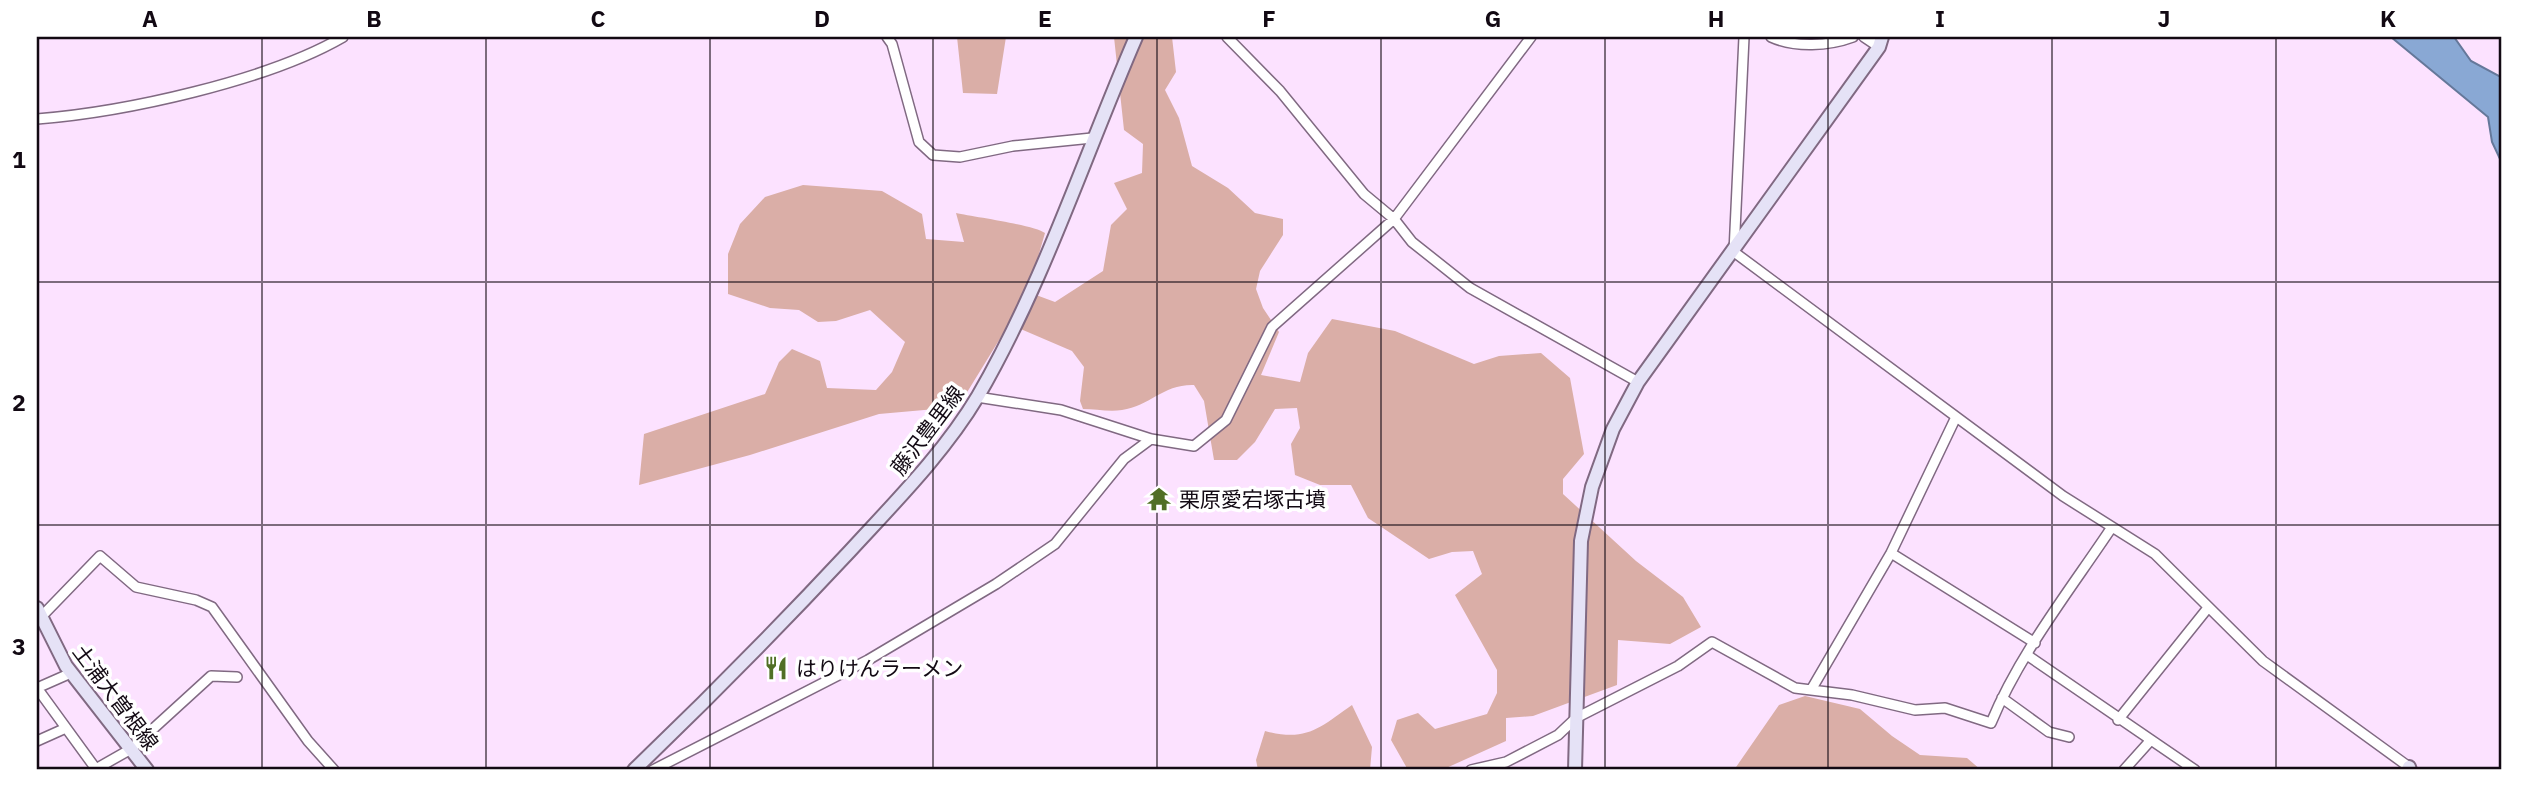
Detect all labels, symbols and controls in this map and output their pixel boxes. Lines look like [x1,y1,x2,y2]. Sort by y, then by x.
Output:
text: A [142,3,158,33]
text: B [366,3,382,33]
text: C [591,3,606,33]
text: D [814,3,830,33]
text: E [1038,3,1052,33]
text: F [1262,3,1276,33]
text: G [1485,3,1501,33]
text: H [1708,3,1724,33]
text: I [1935,3,1945,33]
text: J [2158,3,2170,33]
text: K [2380,3,2396,33]
text: 1 [12,144,26,174]
street label: 藤沢豊里線 [884,380,970,480]
text: 2 [12,387,26,417]
temple icon: 栗原愛宕塚古墳 [1145,485,1173,513]
place label: 栗原愛宕塚古墳 [1179,485,1326,513]
text: 3 [12,631,26,661]
street label: 土浦大曽根線 [67,638,165,756]
restaurant icon: はりけんラーメン [762,654,790,682]
place label: はりけんラーメン [796,654,963,682]

